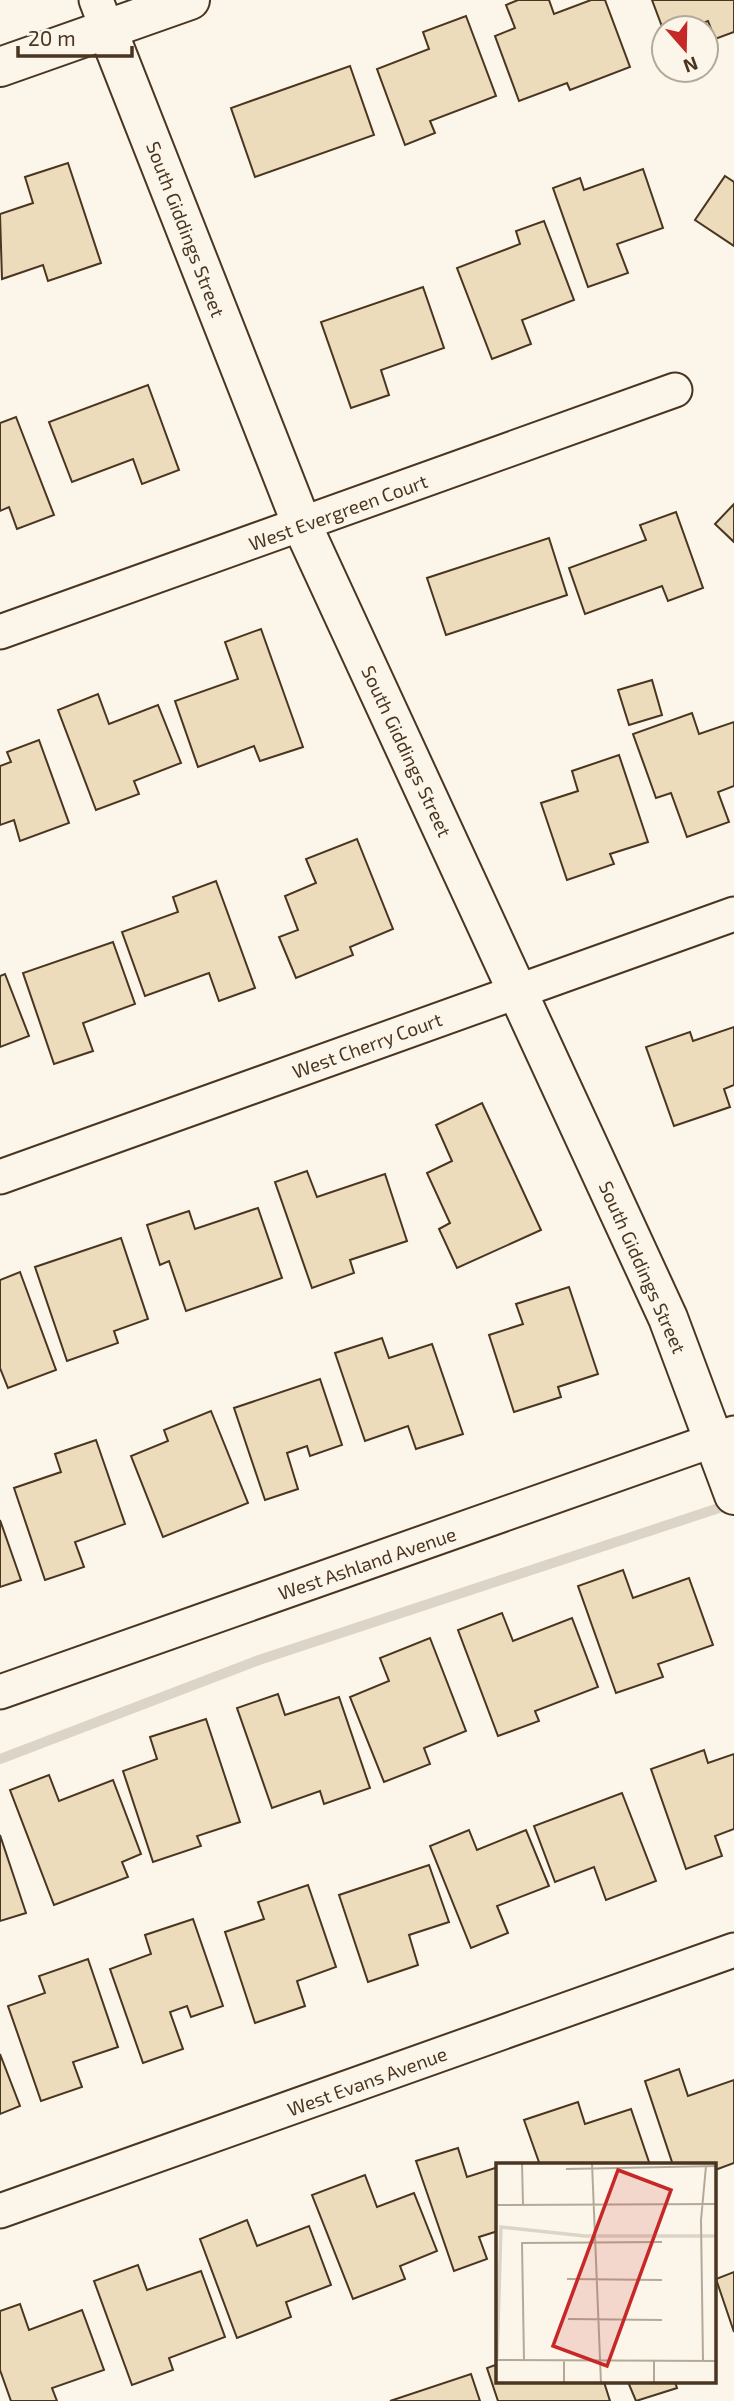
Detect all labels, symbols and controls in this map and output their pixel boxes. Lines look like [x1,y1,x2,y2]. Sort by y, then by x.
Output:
scale bar [18,14,131,58]
north arrow [650,14,720,84]
text: 20 m [28,25,76,50]
text: N [681,52,701,79]
street label: South Giddings Street [142,138,230,320]
street label: West Evergreen Court [246,469,430,555]
street label: South Giddings Street [357,662,457,840]
street label: West Cherry Court [289,1007,445,1083]
street label: South Giddings Street [595,1177,691,1357]
street label: West Ashland Avenue [275,1522,459,1604]
street label: West Evans Avenue [284,2041,450,2121]
inset map [496,2163,716,2384]

